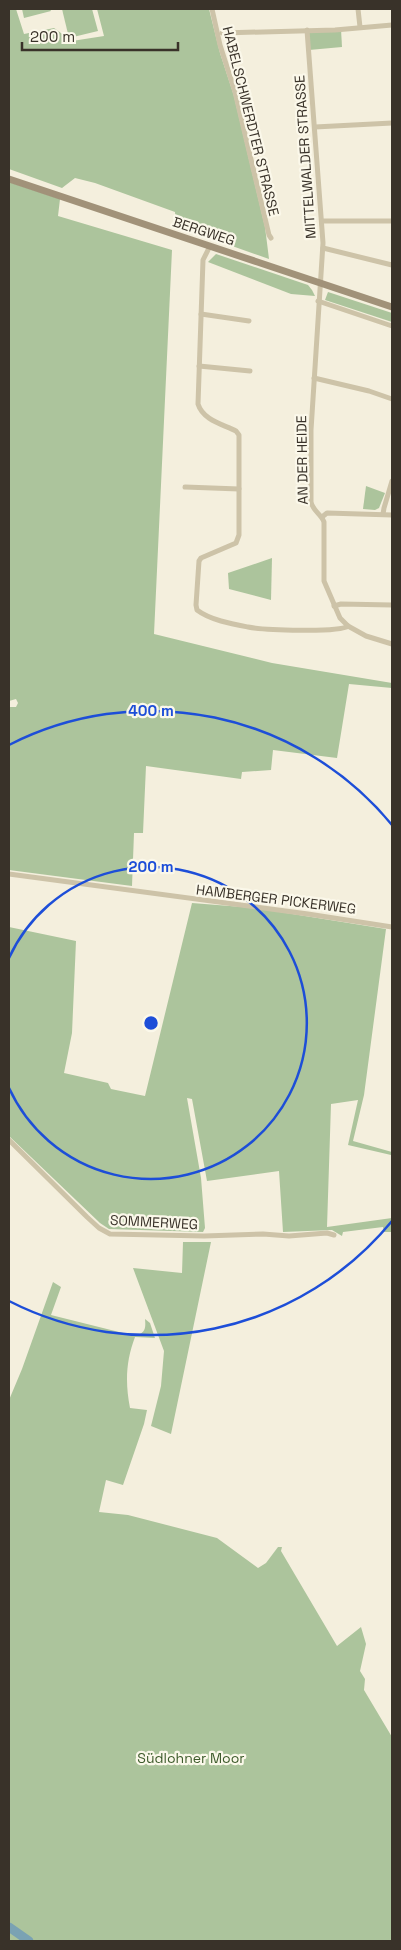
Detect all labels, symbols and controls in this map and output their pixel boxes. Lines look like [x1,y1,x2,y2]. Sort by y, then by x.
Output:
scale bar [22,20,179,52]
street label: HABELSCHWERDTER STRASSE [219,24,283,218]
text: 200 m [30,27,75,46]
street label: MITTELWALDER STRASSE [290,74,320,239]
street label: BERGWEG [171,212,237,250]
street label: AN DER HEIDE [292,415,312,505]
text: 400 m [128,701,174,720]
text: 200 m [129,857,173,876]
street label: HAMBERGER PICKERWEG [195,880,357,918]
centre of rings [142,1014,160,1032]
street label: SOMMERWEG [109,1211,199,1233]
park label: Südlohner Moor [137,1749,245,1767]

